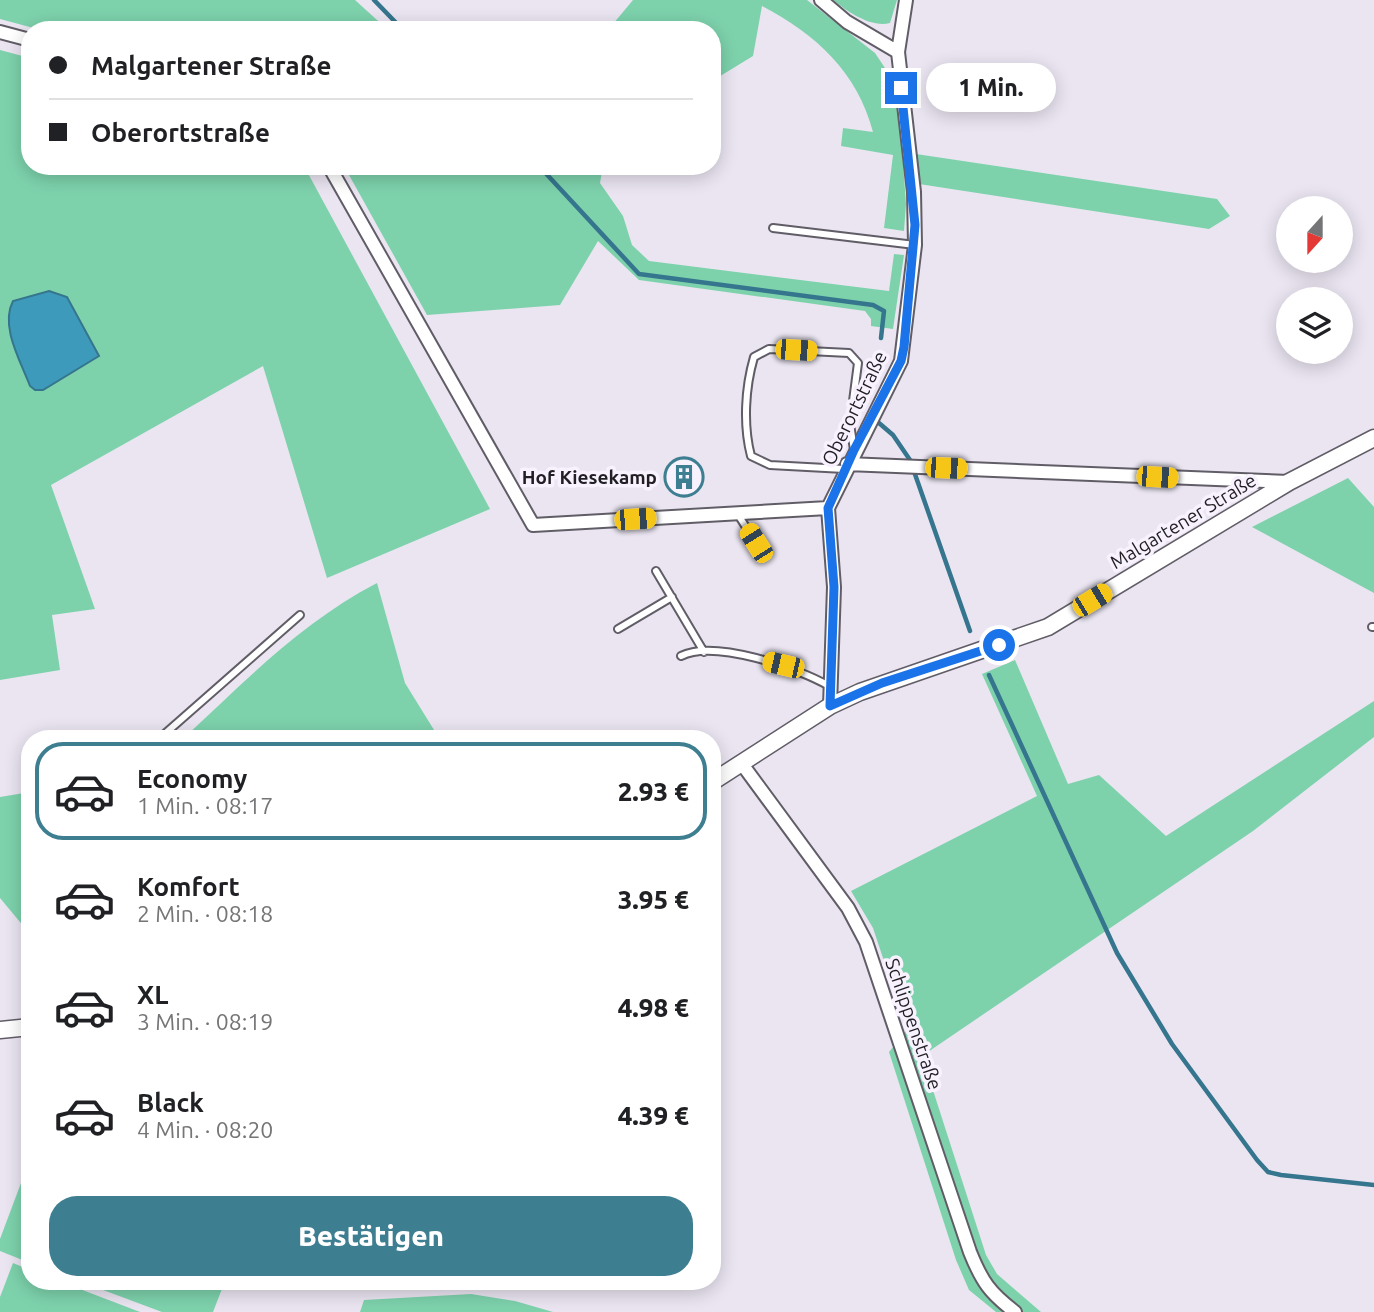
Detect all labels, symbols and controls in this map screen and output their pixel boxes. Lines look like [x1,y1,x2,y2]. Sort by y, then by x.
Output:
text: Malgartener Straße [91,51,331,80]
callout: 1 Min. [926,64,1055,112]
route end [885,72,917,104]
text: 1 Min. [959,75,1023,100]
text: Oberortstraße [91,118,270,147]
north arrow [1276,196,1353,273]
map controls [1276,196,1353,364]
button: layers [1276,287,1353,364]
car [775,338,818,362]
street label: Oberortstraße [817,347,891,469]
building icon: Hof Kiesekamp [663,456,705,498]
car [925,457,968,479]
car [1136,465,1179,489]
place label: Hof Kiesekamp [522,466,657,488]
street label: Malgartener Straße [1106,469,1260,573]
car [614,507,657,531]
car [736,520,777,566]
car [1069,580,1116,620]
route start [983,629,1015,661]
car [761,650,806,680]
icon: car [53,760,116,823]
text: Economy [137,764,247,793]
text: 2.93 € [618,777,689,806]
text: 1 Min. · 08:17 [137,793,273,818]
icon: car [53,868,116,931]
text: Komfort [137,872,240,901]
text: 3.95 € [618,885,689,914]
text: 2 Min. · 08:18 [137,901,273,926]
street label: Schlippenstraße [881,955,947,1093]
icon: car [53,976,116,1039]
text: XL [137,980,168,1009]
text: 4.98 € [618,993,689,1022]
text: 3 Min. · 08:19 [137,1009,273,1034]
icon: car [53,1084,116,1147]
text: Black [137,1088,204,1117]
text: 4.39 € [618,1101,689,1130]
text: 4 Min. · 08:20 [137,1117,273,1142]
button: Bestätigen [49,1196,693,1276]

